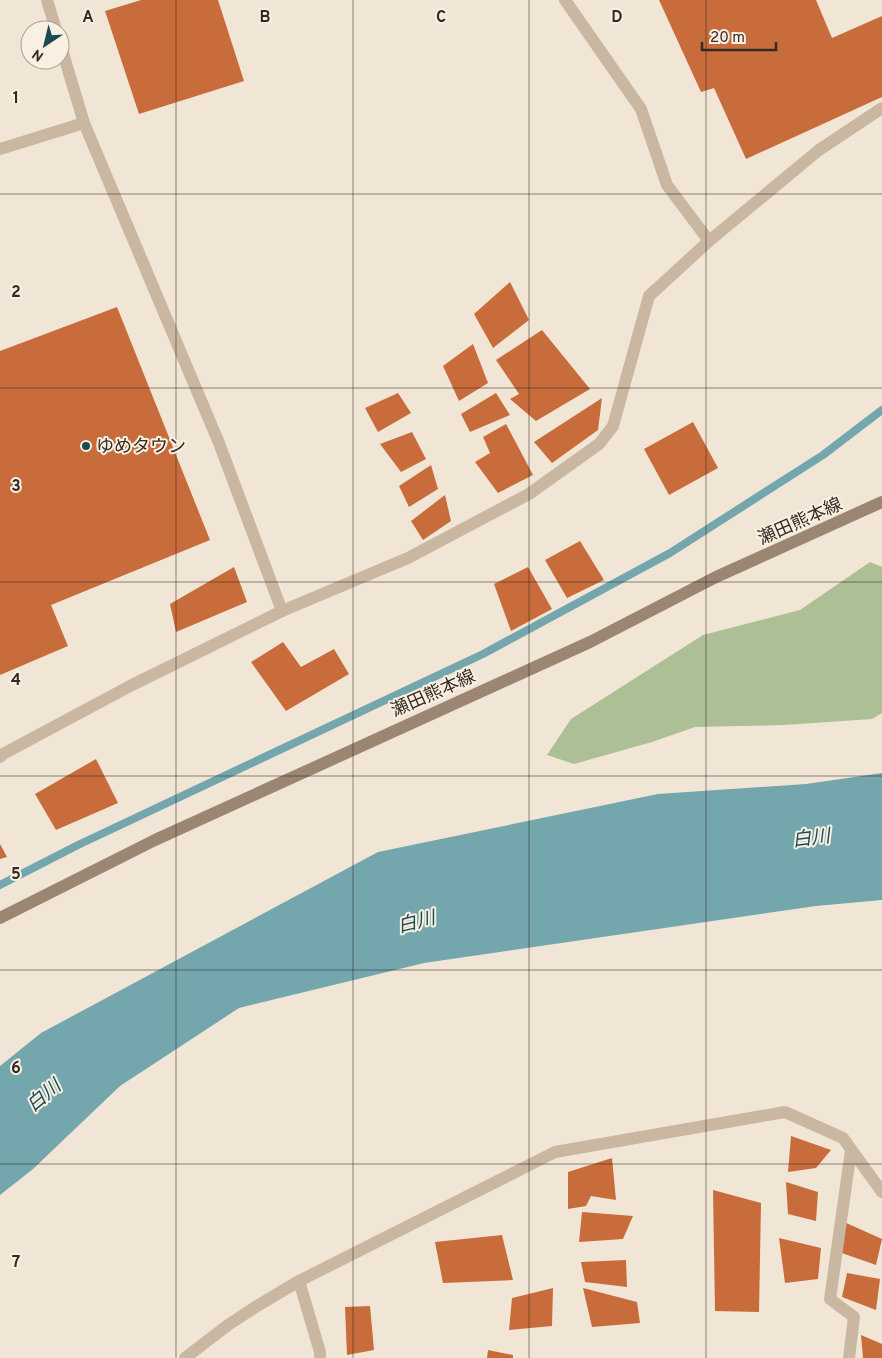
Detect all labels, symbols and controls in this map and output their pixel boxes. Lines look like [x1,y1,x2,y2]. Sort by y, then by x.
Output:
text: A [82,8,94,28]
text: B [259,8,271,28]
text: C [436,8,446,28]
text: D [611,8,623,28]
north arrow [20,20,70,70]
scale bar [702,20,776,52]
text: 20 m [710,29,745,48]
text: N [29,45,47,64]
text: 1 [13,89,19,109]
text: 2 [11,283,21,303]
place label: ゆめタウン [96,436,186,459]
marker: ゆめタウン [80,440,92,452]
text: 3 [11,477,21,497]
street label: 瀬田熊本線 [755,494,846,551]
street label: 瀬田熊本線 [388,666,479,723]
text: 4 [11,671,21,691]
water label: 白川 [791,825,834,853]
text: 5 [11,865,21,885]
water label: 白川 [395,906,440,939]
text: 6 [11,1059,21,1079]
water label: 白川 [22,1074,68,1118]
text: 7 [12,1253,20,1273]

